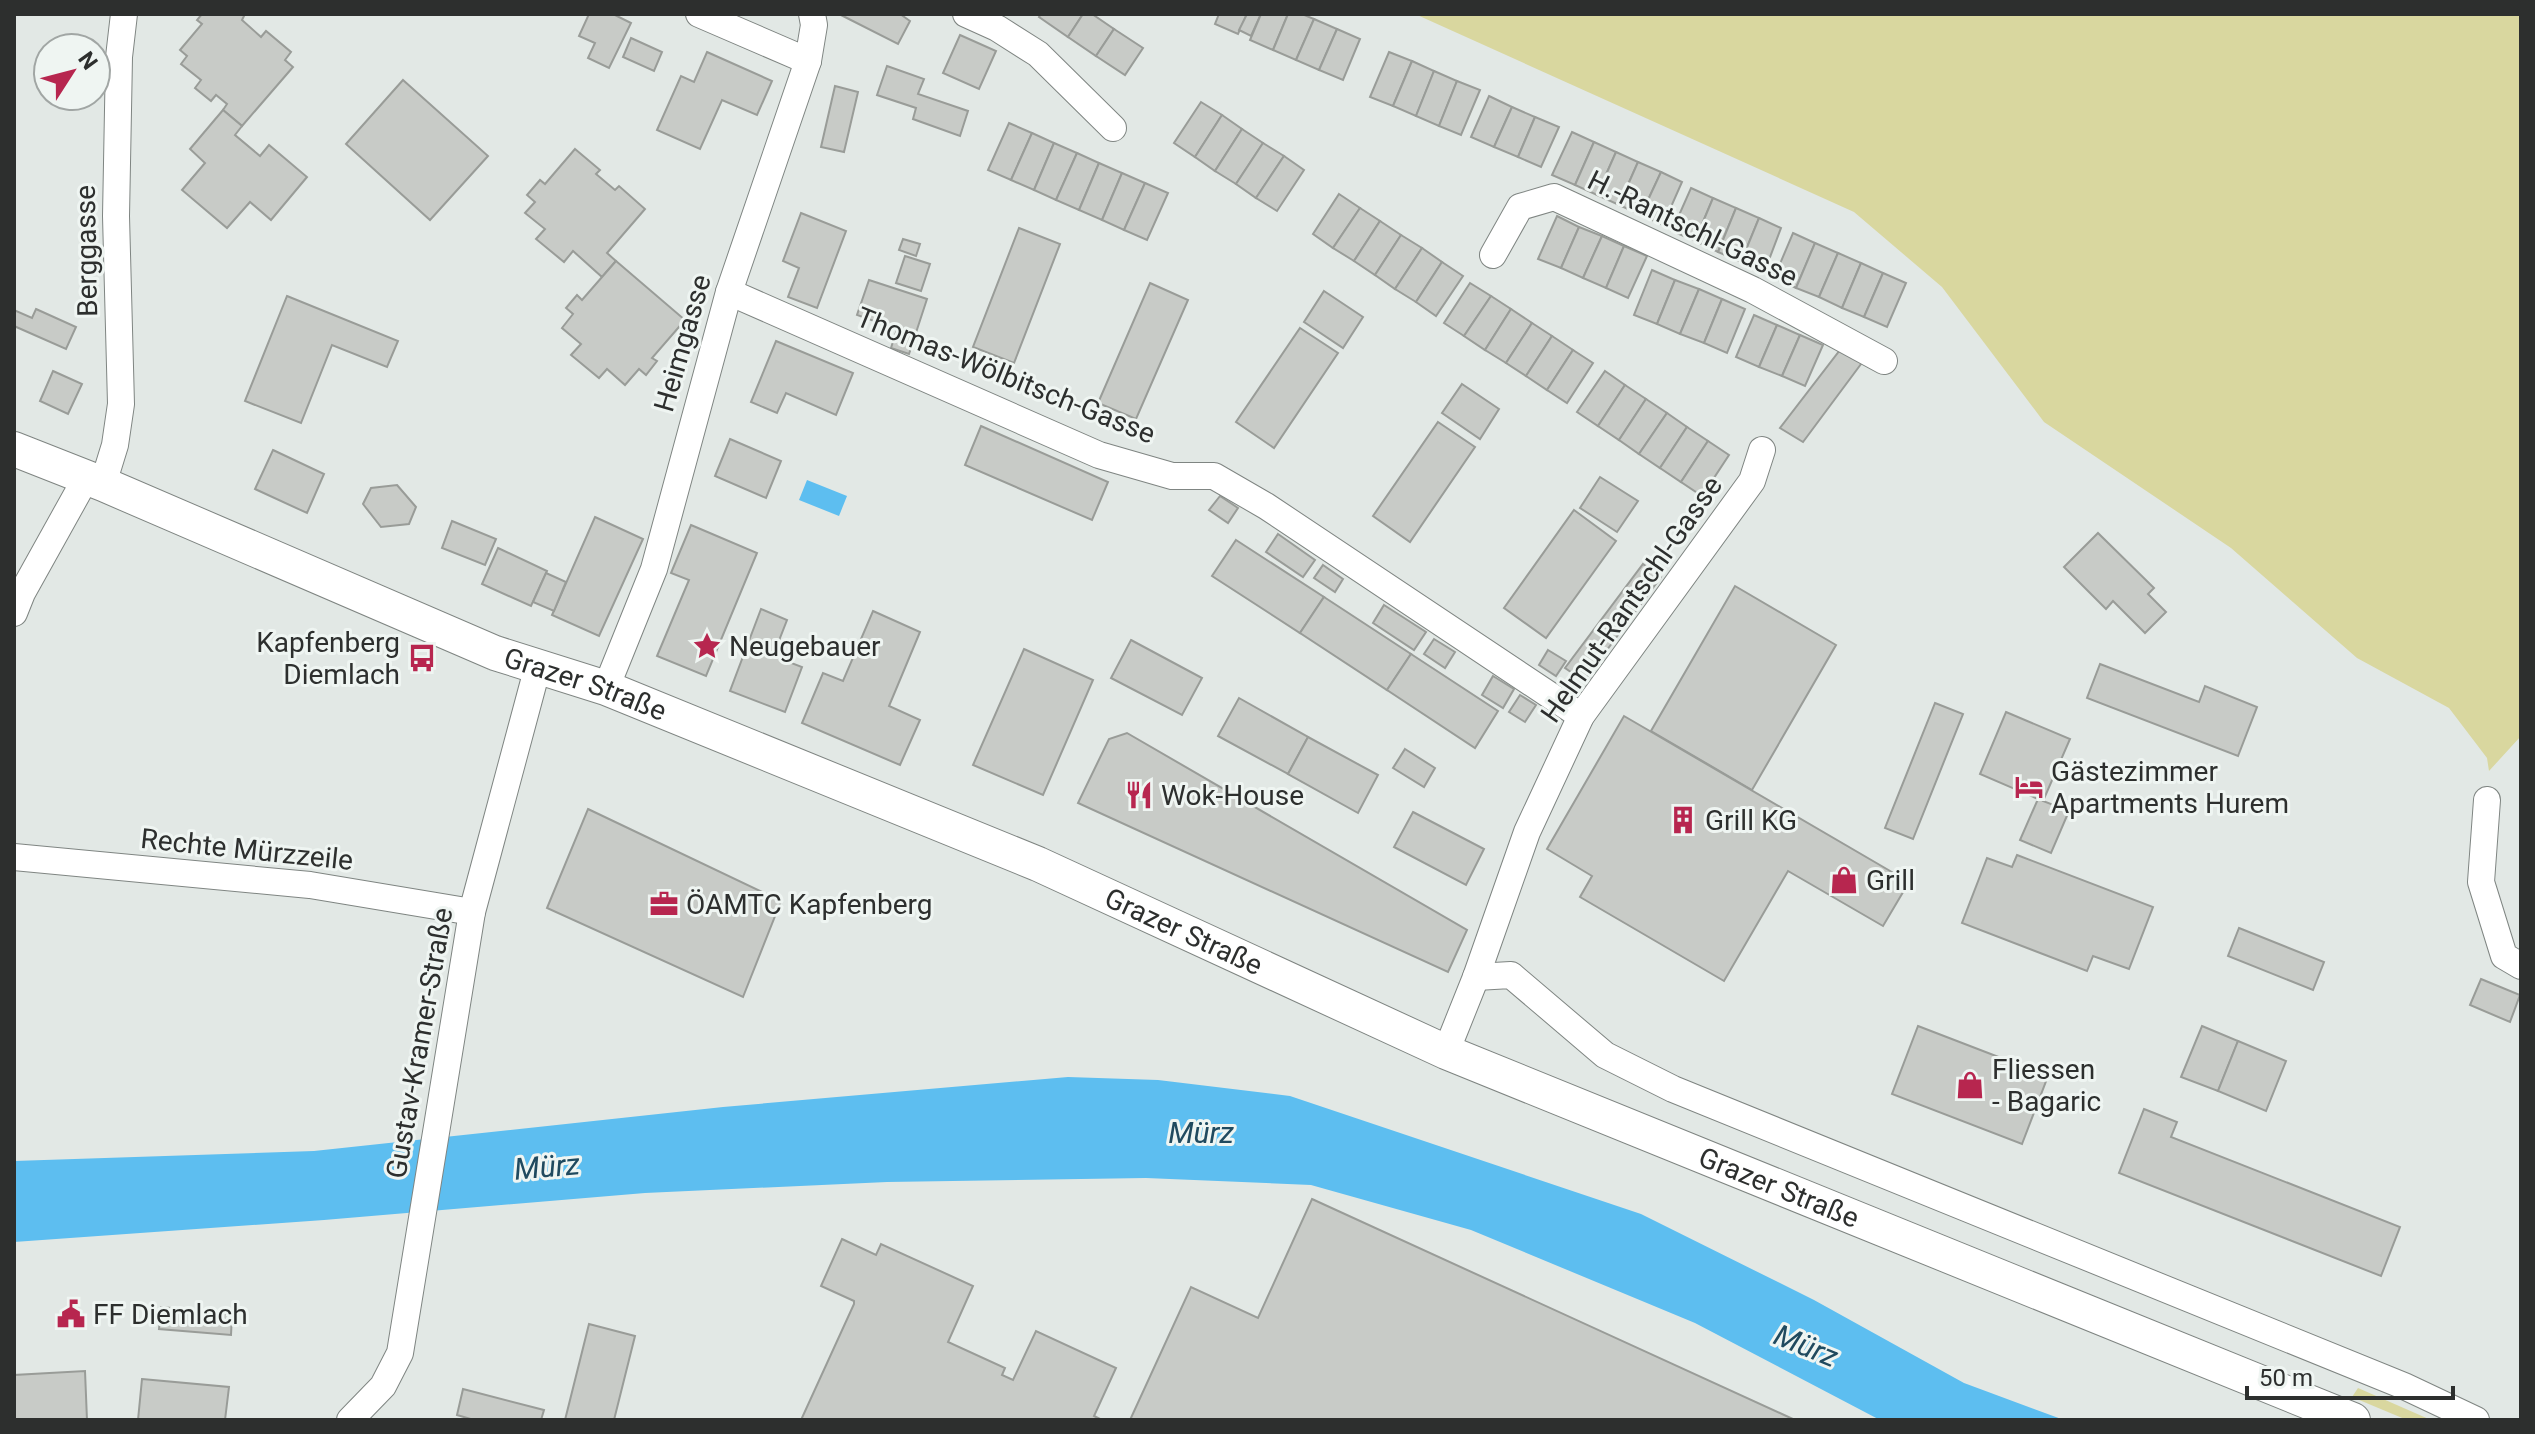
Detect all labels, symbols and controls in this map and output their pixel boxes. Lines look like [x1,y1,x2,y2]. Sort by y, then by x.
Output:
north arrow [32,32,112,112]
text: N [73,47,102,74]
street label: H.-Rantschl-Gasse [1582,163,1803,294]
street label: Berggasse [69,185,104,317]
street label: Heimgasse [647,271,718,415]
street label: Thomas-Wölbitsch-Gasse [852,300,1160,451]
street label: Helmut-Rantschl-Gasse [1534,470,1729,729]
place label: Kapfenberg Diemlach [256,626,400,691]
place label: Neugebauer [729,630,881,663]
place icon: Neugebauer [692,631,722,661]
street label: Grazer Straße [500,641,671,728]
bus stop icon: Kapfenberg Diemlach [407,643,437,673]
place label: Gästezimmer Apartments Hurem [2051,755,2289,820]
hotel icon: Gästezimmer Apartments Hurem [2014,772,2044,802]
place label: Wok-House [1161,779,1304,812]
restaurant icon: Wok-House [1124,780,1154,810]
place label: Grill KG [1705,804,1797,837]
building icon: Grill KG [1668,805,1698,835]
street label: Rechte Mürzzeile [139,822,355,877]
place label: Grill [1866,864,1915,897]
shop icon: Grill [1829,865,1859,895]
street label: Grazer Straße [1100,881,1268,982]
place label: ÖAMTC Kapfenberg [686,888,933,921]
office icon: ÖAMTC Kapfenberg [649,889,679,919]
street label: Gustav-Kramer-Straße [379,905,460,1181]
place label: Fliessen - Bagaric [1992,1053,2101,1118]
shop icon: Fliessen - Bagaric [1955,1070,1985,1100]
water label: Mürz [1168,1115,1234,1150]
street label: Grazer Straße [1694,1140,1864,1235]
water label: Mürz [513,1146,582,1187]
place label: FF Diemlach [93,1298,248,1331]
public building icon: FF Diemlach [56,1299,86,1329]
water label: Mürz [1769,1317,1844,1374]
scale bar [2247,1350,2453,1400]
text: 50 m [2259,1364,2313,1392]

